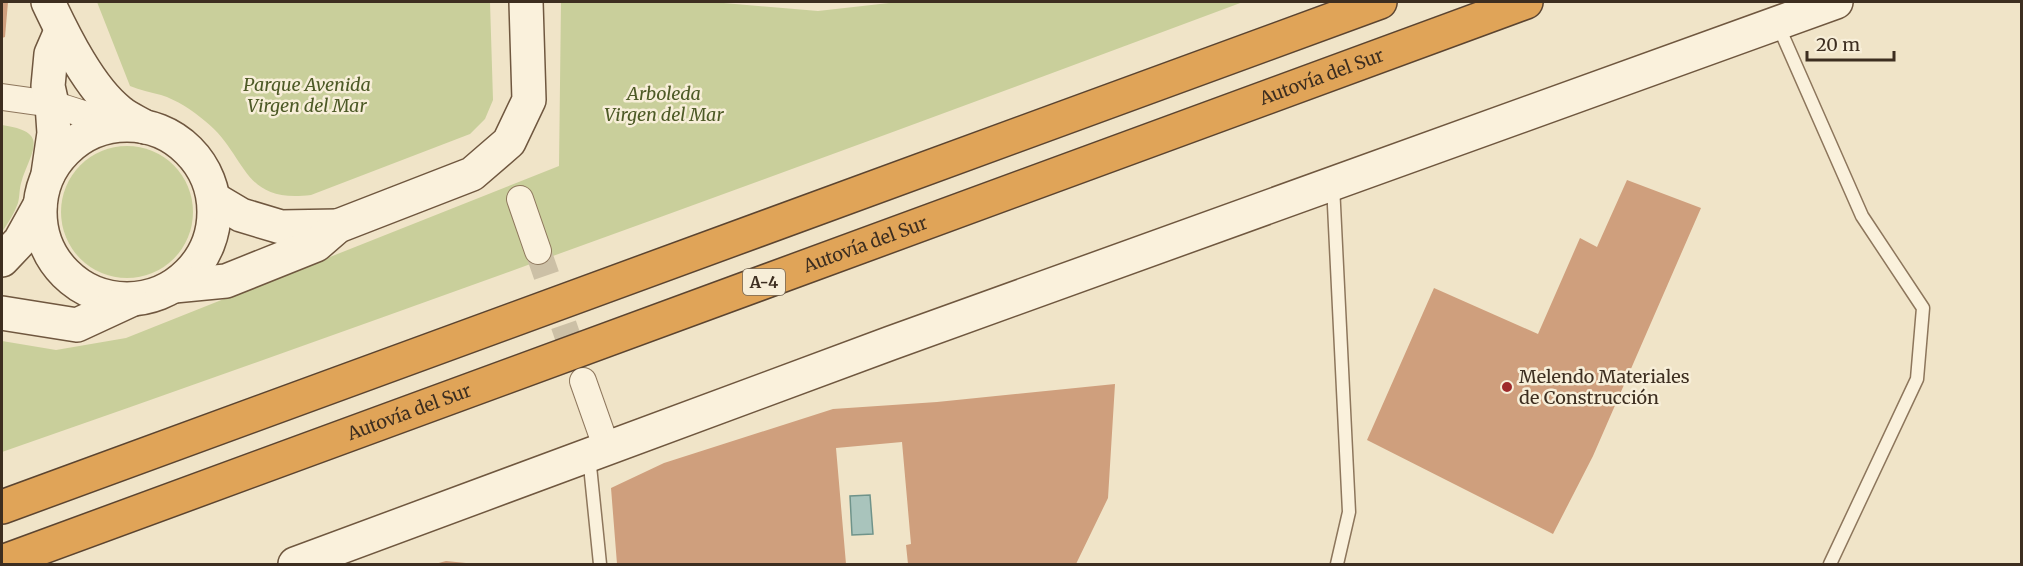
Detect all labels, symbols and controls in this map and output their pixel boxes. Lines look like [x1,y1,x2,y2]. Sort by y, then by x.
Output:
scale bar [1807,24,1894,62]
text: 20 m [1816,33,1860,56]
street label: Autovía del Sur [1255,43,1387,110]
park label: Parque Avenida Virgen del Mar [243,73,371,117]
park label: Arboleda Virgen del Mar [604,82,724,126]
street label: Autovía del Sur [799,211,931,278]
road number: A-4 [743,269,785,295]
place label: Melendo Materiales de Construcción [1519,365,1690,409]
street label: Autovía del Sur [343,379,474,445]
marker: Melendo Materiales de Construcción [1500,380,1514,394]

